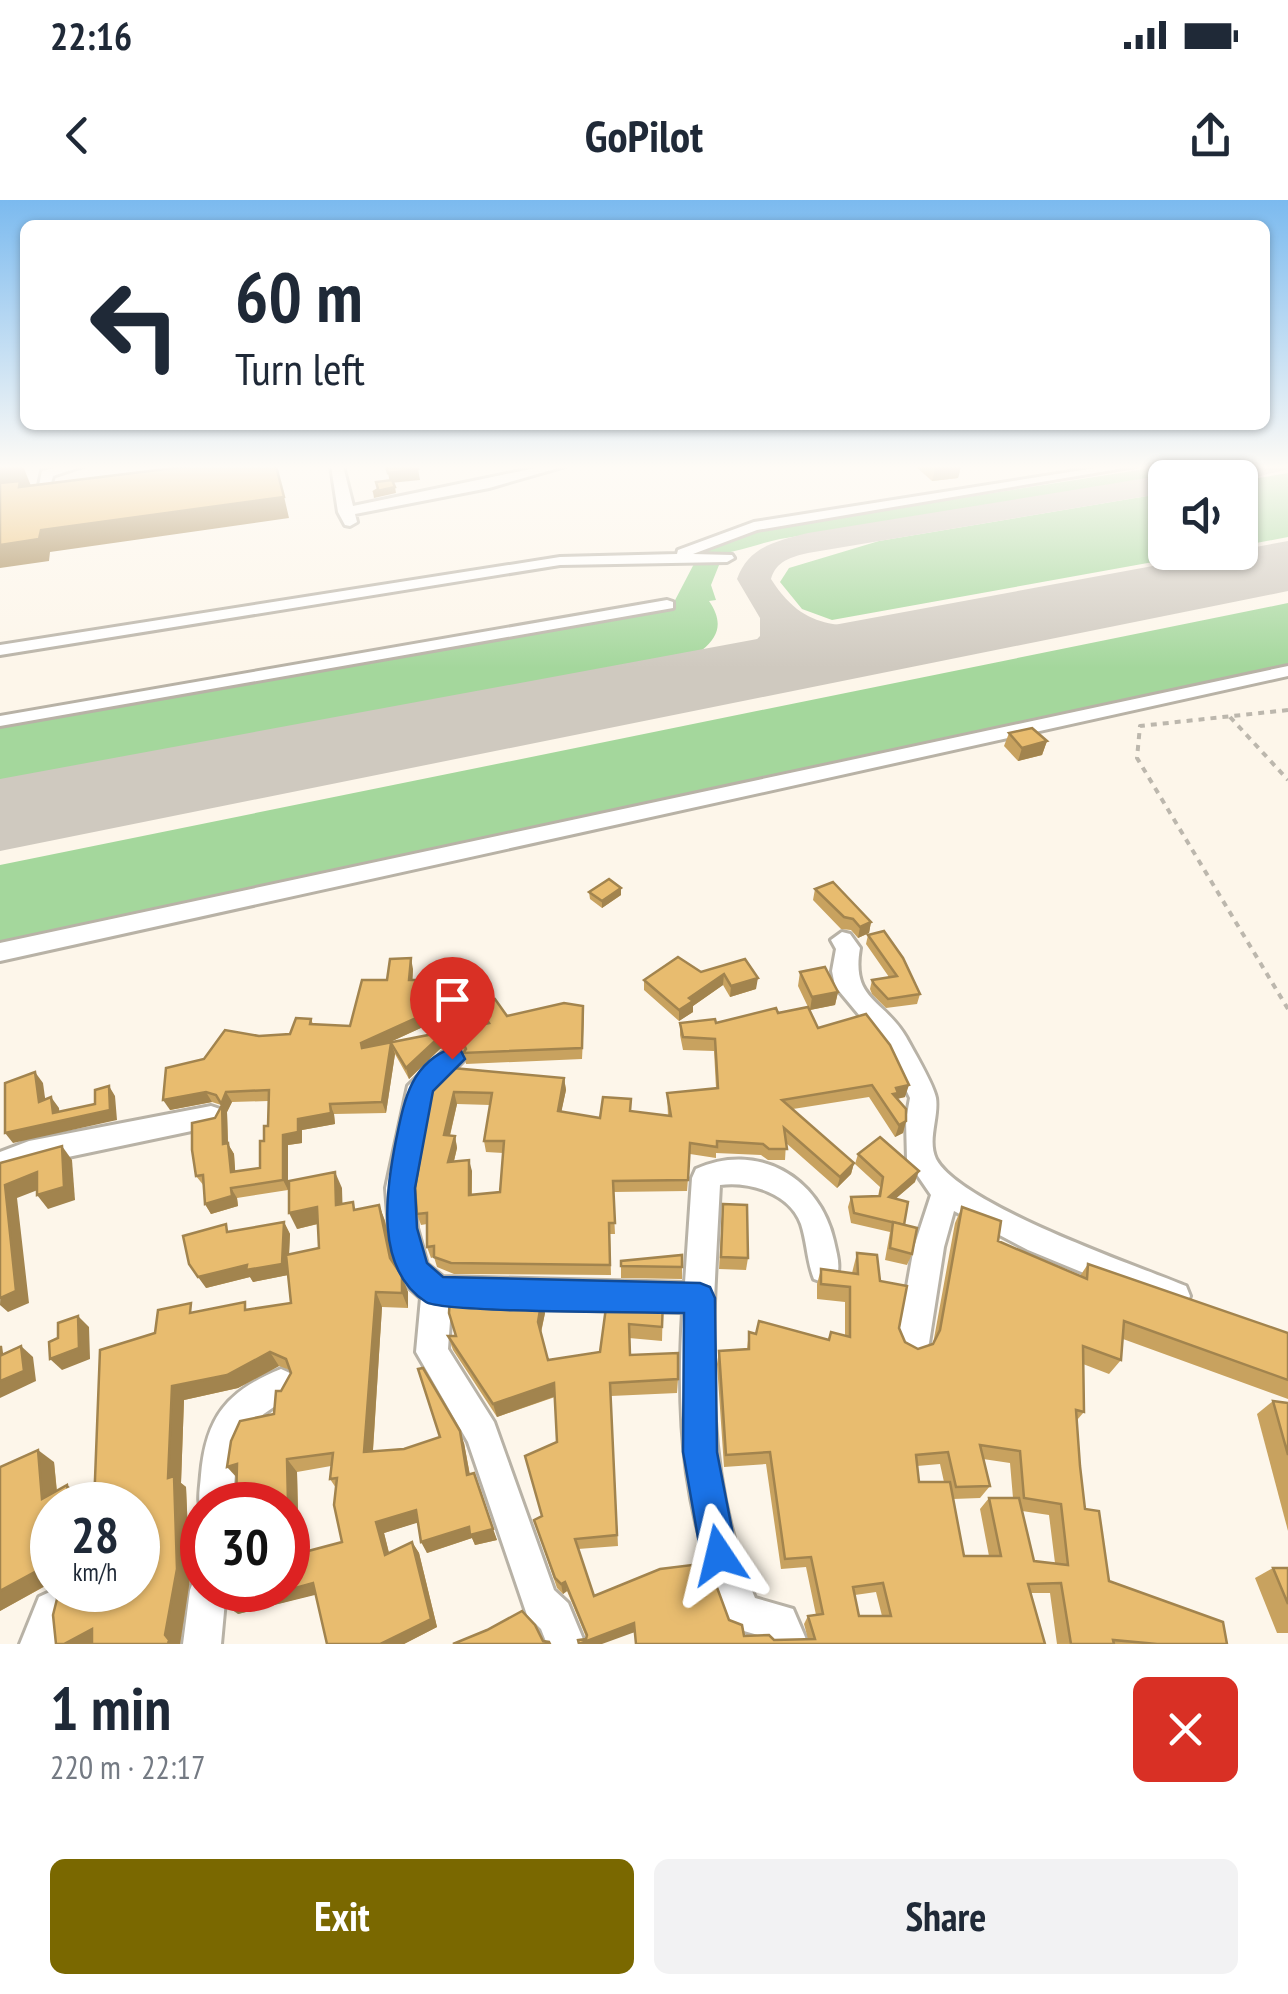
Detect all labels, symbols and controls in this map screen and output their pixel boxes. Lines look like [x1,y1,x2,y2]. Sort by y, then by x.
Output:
text: 22:16 [50,11,132,60]
text: GoPilot [585,106,703,164]
icon: back [50,108,105,163]
icon: share [1183,108,1238,163]
text: 60 m [235,251,363,341]
icon: left [70,260,200,390]
text: Turn left [235,339,365,397]
map controls [1148,460,1258,570]
button: sound [1148,460,1258,570]
pin [410,957,495,1060]
icon: arrive [425,972,480,1027]
speed limit sign: 30 [180,1482,310,1612]
text: 28 [71,1502,119,1567]
position arrow [667,1503,771,1607]
text: km/h [73,1556,117,1588]
text: 1 min [50,1669,171,1747]
button: close [1133,1677,1238,1782]
text: 220 m · 22:17 [50,1746,205,1788]
button: Exit [50,1859,634,1974]
button: Share [654,1859,1238,1974]

